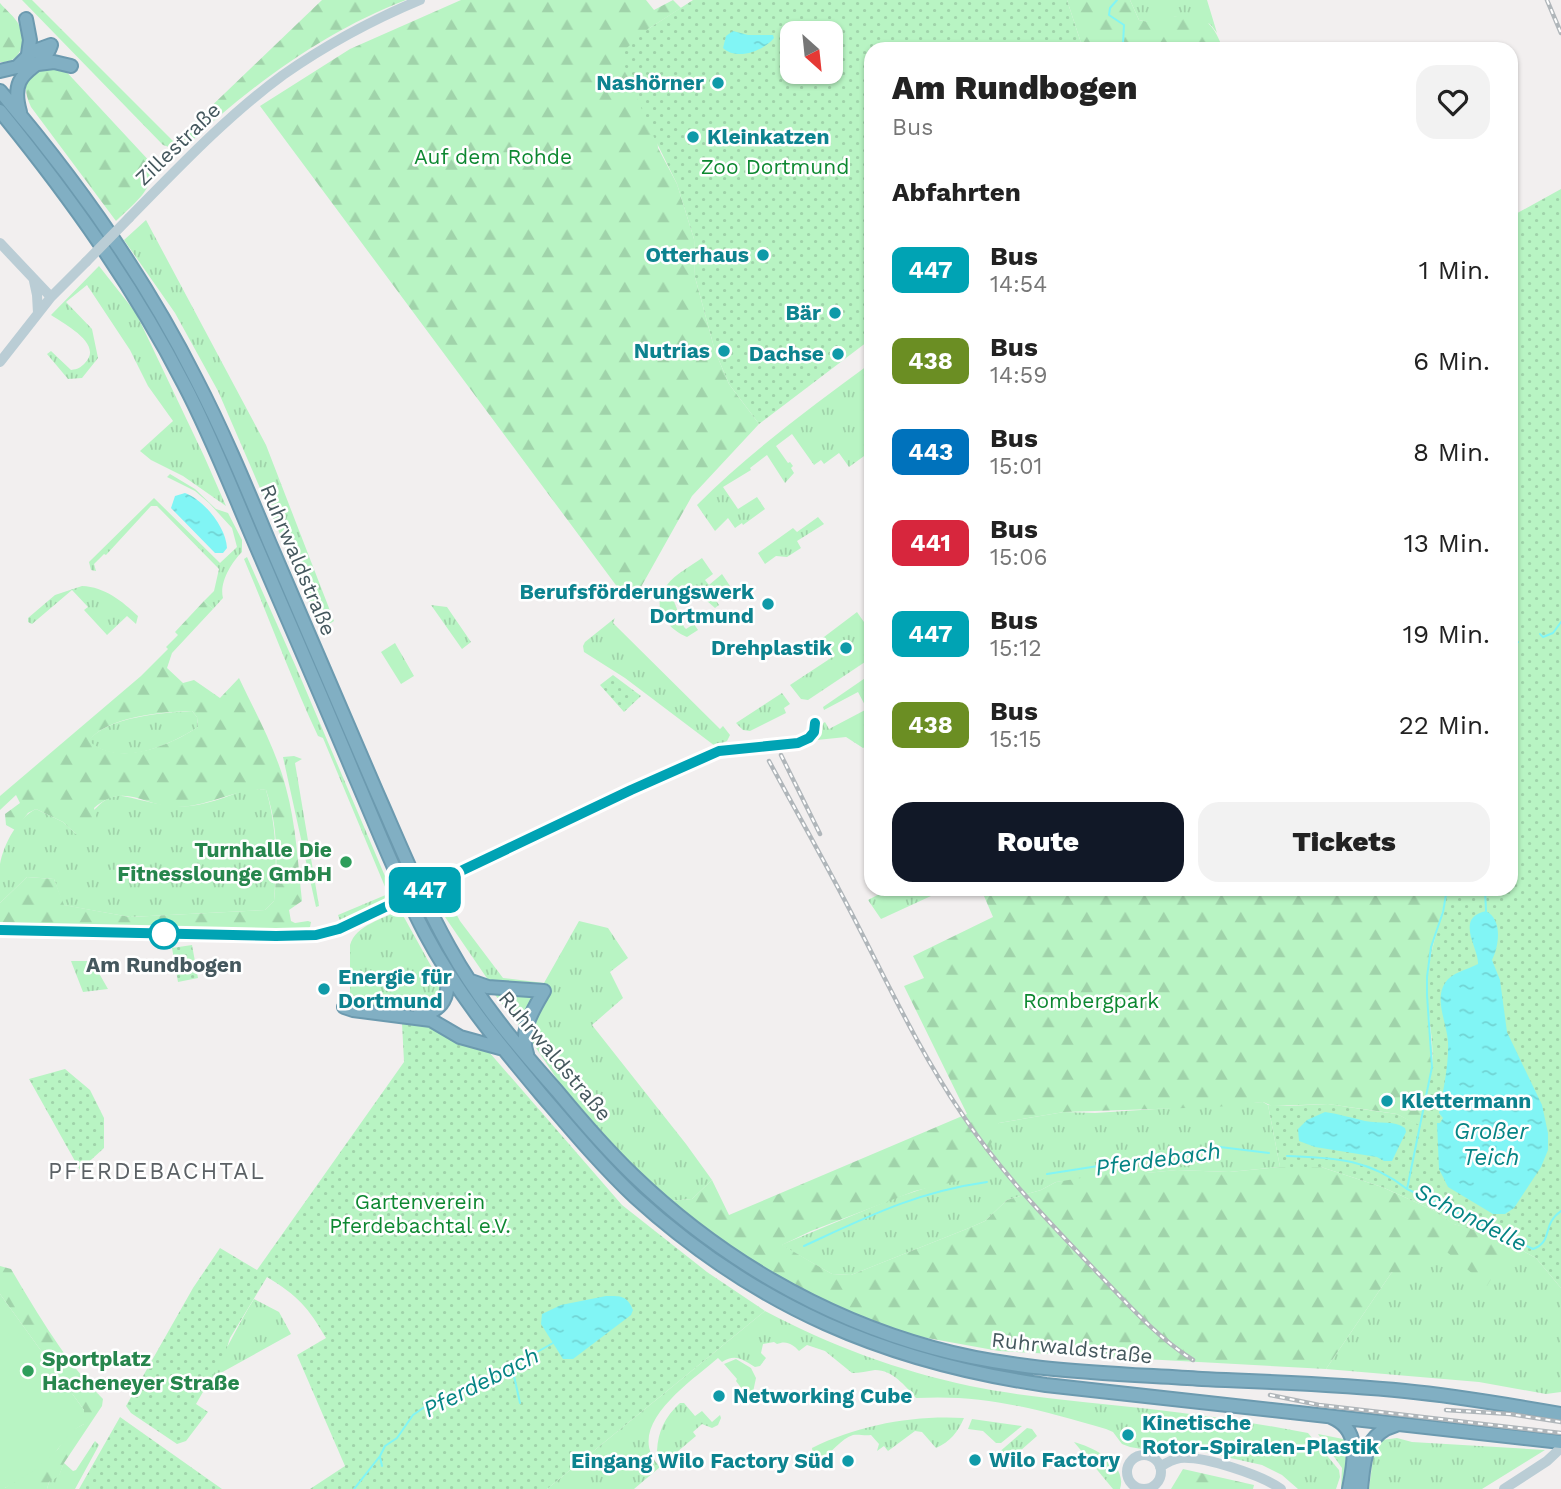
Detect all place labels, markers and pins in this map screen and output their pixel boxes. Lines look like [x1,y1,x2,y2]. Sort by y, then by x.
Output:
place label: Nashörner [596,70,704,95]
marker: Nashörner [710,75,726,91]
place label: Kleinkatzen [707,124,830,149]
marker: Kleinkatzen [685,129,701,145]
place label: Otterhaus [645,242,749,267]
marker: Otterhaus [755,247,771,263]
place label: Bär [785,300,821,325]
marker: Bär [827,305,843,321]
place label: Nutrias [634,338,710,363]
place label: Dachse [749,341,824,366]
marker: Nutrias [716,343,732,359]
marker: Dachse [830,346,846,362]
place label: Berufsförderungswerk Dortmund [520,579,755,628]
marker: Berufsförderungswerk Dortmund [760,596,776,612]
place label: Drehplastik [711,635,833,660]
marker: Drehplastik [838,640,854,656]
place label: Turnhalle Die Fitnesslounge GmbH [117,837,332,886]
marker: Turnhalle Die Fitnesslounge GmbH [338,854,354,870]
marker: Am Rundbogen [149,919,179,949]
place label: Am Rundbogen [86,952,242,977]
place label: Energie für Dortmund [338,964,452,1013]
marker: Energie für Dortmund [316,981,332,997]
place label: Klettermann [1401,1088,1531,1113]
marker: Klettermann [1379,1093,1395,1109]
place label: Sportplatz Hacheneyer Straße [42,1346,240,1395]
marker: Sportplatz Hacheneyer Straße [20,1363,36,1379]
place label: Networking Cube [733,1383,913,1408]
marker: Networking Cube [711,1388,727,1404]
place label: Kinetische Rotor-Spiralen-Plastik [1142,1410,1380,1459]
marker: Kinetische Rotor-Spiralen-Plastik [1120,1427,1136,1443]
place label: Wilo Factory [989,1447,1120,1472]
place label: Eingang Wilo Factory Süd [571,1448,834,1473]
marker: Wilo Factory [967,1452,983,1468]
marker: Eingang Wilo Factory Süd [840,1453,856,1469]

